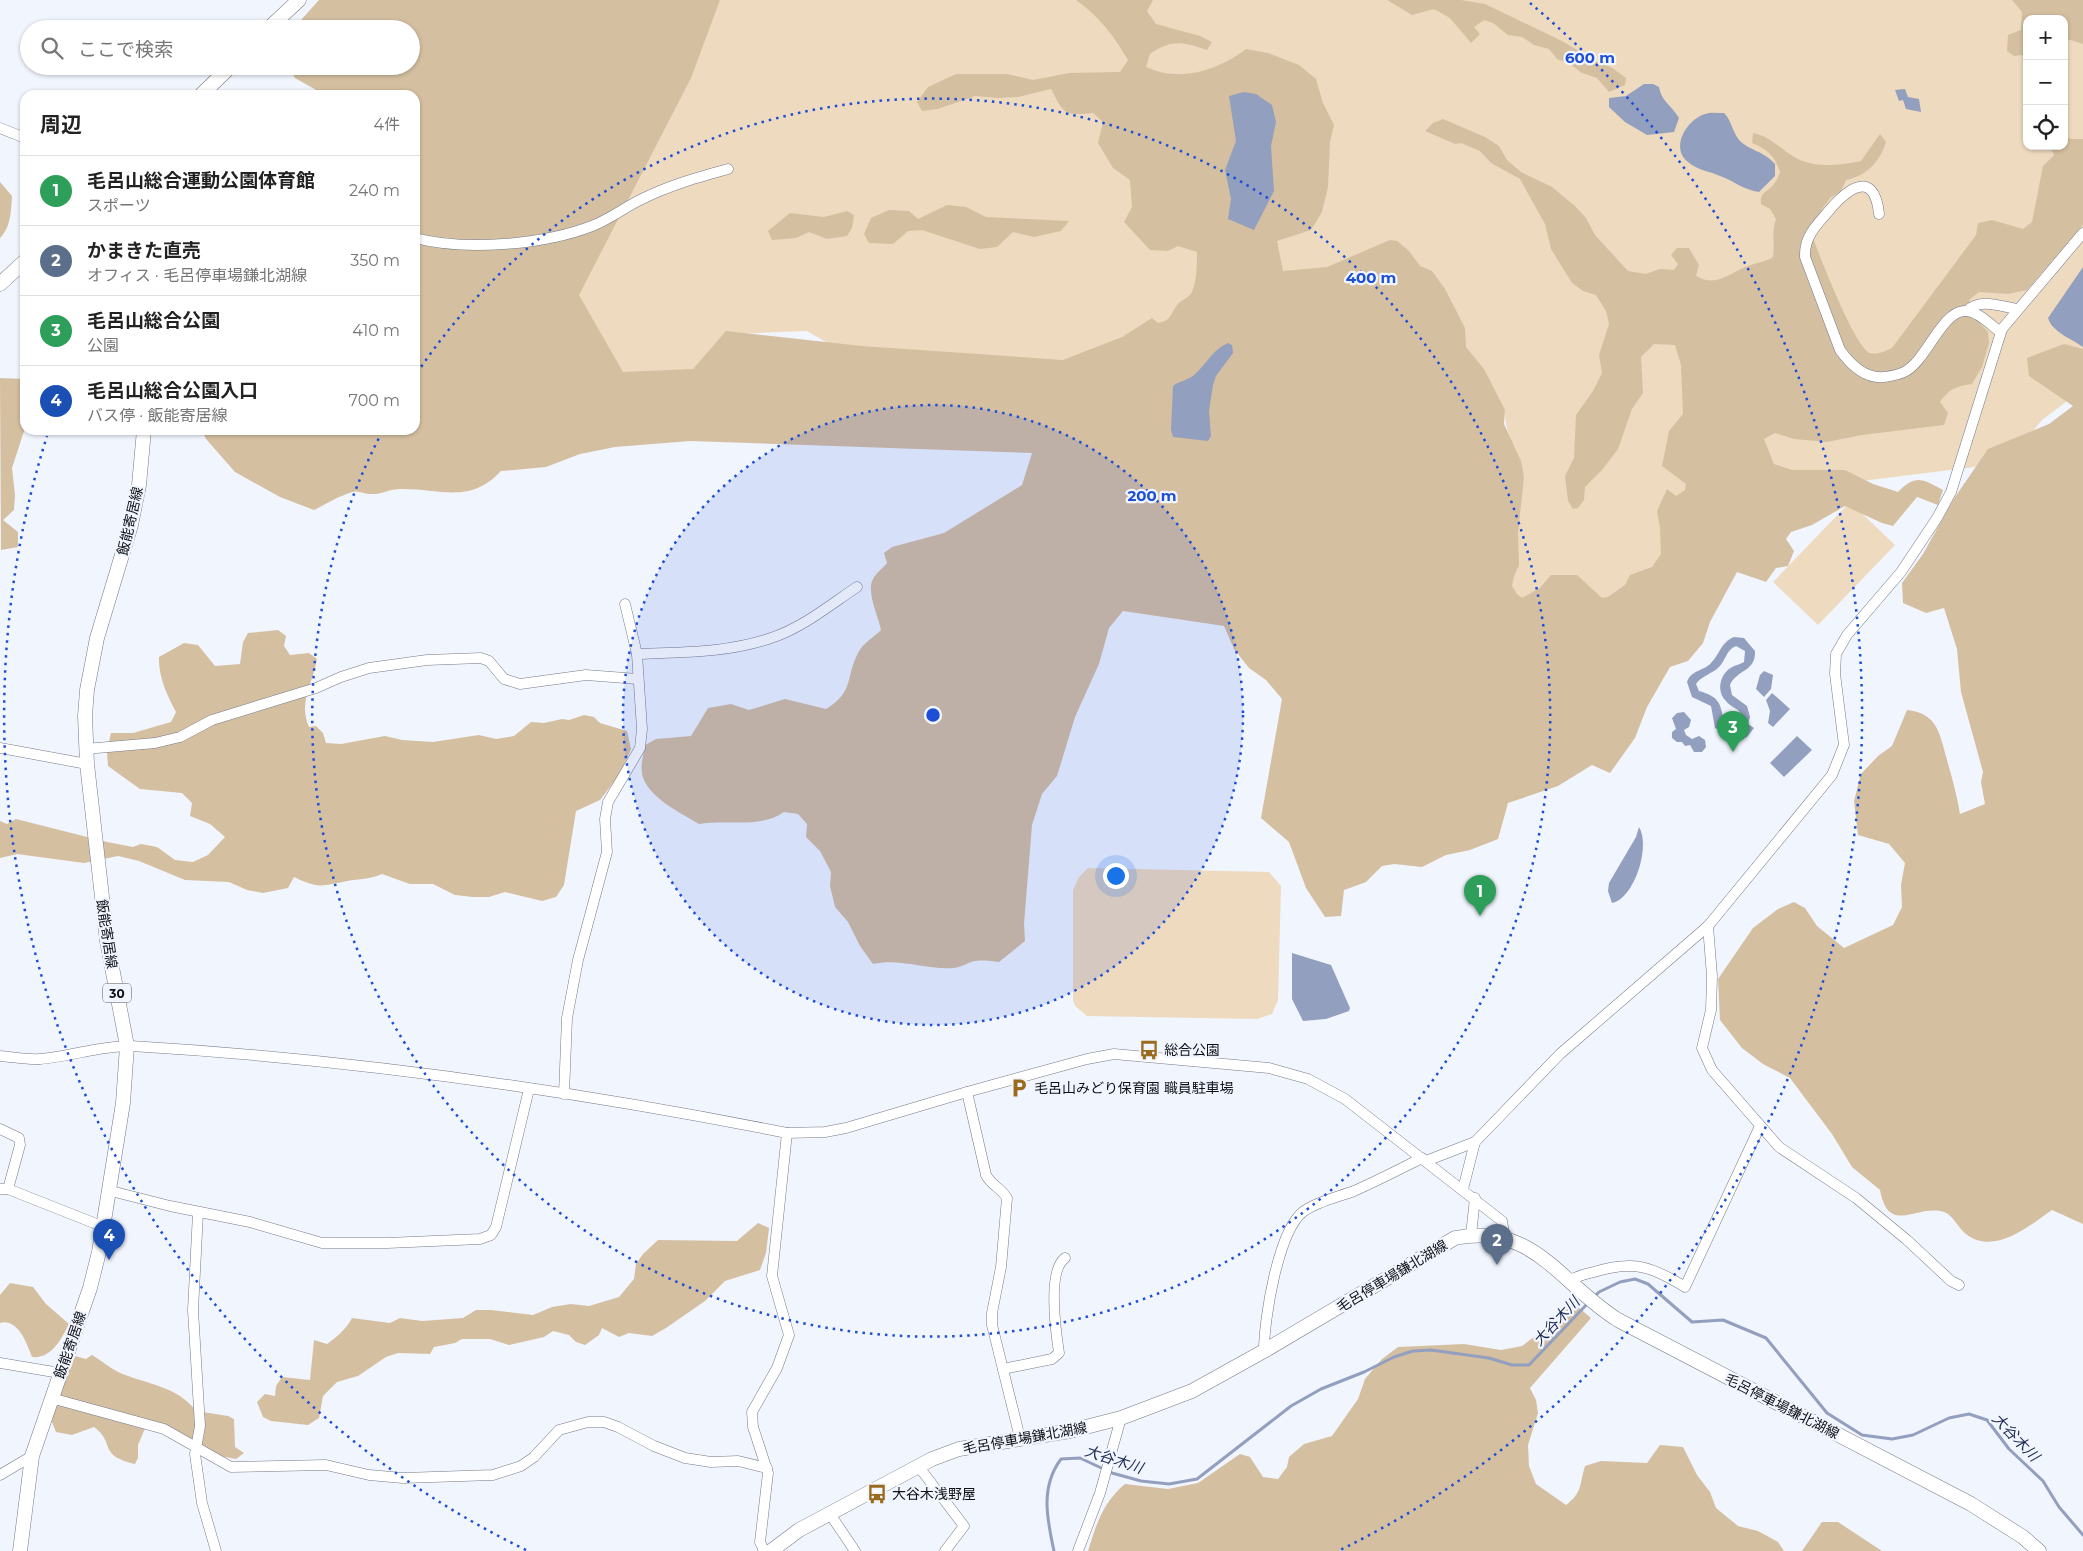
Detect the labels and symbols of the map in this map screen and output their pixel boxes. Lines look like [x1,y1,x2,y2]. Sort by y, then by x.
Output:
text: 600 m [1565,48,1615,67]
text: 400 m [1346,268,1396,287]
street label: 飯能寄居線 [113,485,147,557]
text: 200 m [1127,486,1177,505]
centre of rings [924,706,942,724]
pin: 3 [1717,711,1749,752]
your location [1103,863,1129,889]
pin: 1 [1464,875,1496,916]
street label: 飯能寄居線 [93,898,121,970]
road number: 30 [103,984,131,1002]
bus stop icon: 総合公園 [1138,1039,1160,1061]
place label: 総合公園 [1164,1041,1220,1059]
parking icon: 毛呂山みどり保育園 職員駐車場 [1008,1077,1030,1099]
place label: 毛呂山みどり保育園 職員駐車場 [1034,1079,1234,1097]
pin: 4 [93,1219,125,1260]
pin: 2 [1481,1224,1513,1265]
street label: 毛呂停車場鎌北湖線 [1333,1236,1451,1316]
water label: 大谷木川 [1529,1291,1585,1349]
street label: 飯能寄居線 [50,1309,90,1381]
street label: 毛呂停車場鎌北湖線 [1722,1369,1842,1443]
water label: 大谷木川 [1988,1409,2045,1467]
street label: 毛呂停車場鎌北湖線 [961,1418,1089,1458]
water label: 大谷木川 [1083,1441,1147,1478]
bus stop icon: 大谷木浅野屋 [866,1483,888,1505]
place label: 大谷木浅野屋 [892,1485,976,1503]

